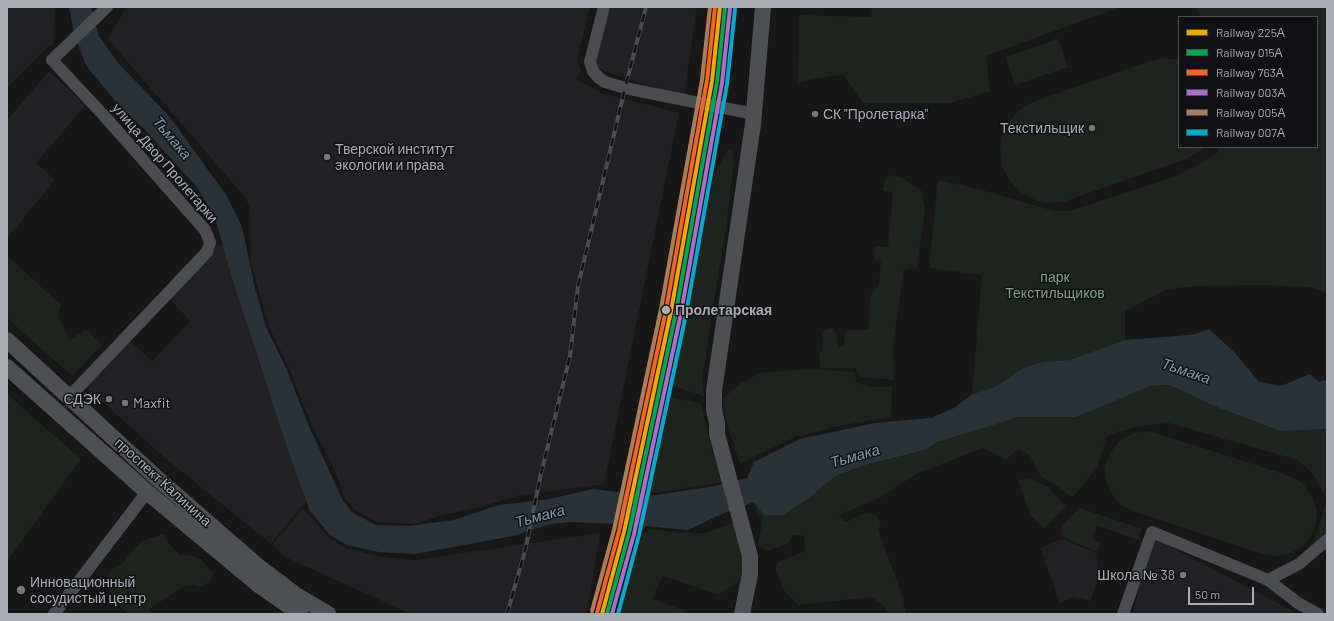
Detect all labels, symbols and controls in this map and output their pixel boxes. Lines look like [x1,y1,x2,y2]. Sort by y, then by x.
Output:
legend [1178,16,1318,148]
text: Railway 225А [1216,25,1285,39]
text: Railway 015А [1216,45,1283,59]
text: Railway 763А [1216,65,1284,79]
text: Railway 003А [1216,85,1286,99]
street label: улица Двор Пролетарки [108,100,222,226]
text: Railway 005А [1216,105,1286,119]
place label: СК "Пролетарка" [823,106,928,122]
marker: СК "Пролетарка" [810,109,820,119]
water label: Тьмака [149,113,195,163]
place label: Текстильщик [1000,120,1084,136]
marker: Текстильщик [1087,123,1097,133]
text: Railway 007А [1216,125,1285,139]
place label: Тверской институт экологии и права [335,141,454,174]
marker: Тверской институт экологии и права [322,152,332,162]
park label: парк Текстильщиков [1005,269,1105,302]
place label: Пролетарская [675,302,772,318]
marker: Пролетарская [660,304,672,316]
water label: Тьмака [1159,354,1213,388]
place label: СДЭК [63,391,101,407]
marker: СДЭК [104,394,114,404]
place label: Maxfit [133,395,171,411]
marker: Maxfit [120,398,130,408]
street label: проспект Калинина [111,434,215,530]
water label: Тьмака [828,440,882,472]
water label: Тьмака [513,501,567,531]
place label: Школа № 38 [1097,567,1175,583]
marker: Школа № 38 [1178,570,1188,580]
place label: Инновационный сосудистый центр [30,574,146,606]
scale bar [1190,579,1256,605]
marker: Инновационный сосудистый центр [15,584,27,596]
text: 50 m [1195,587,1220,601]

